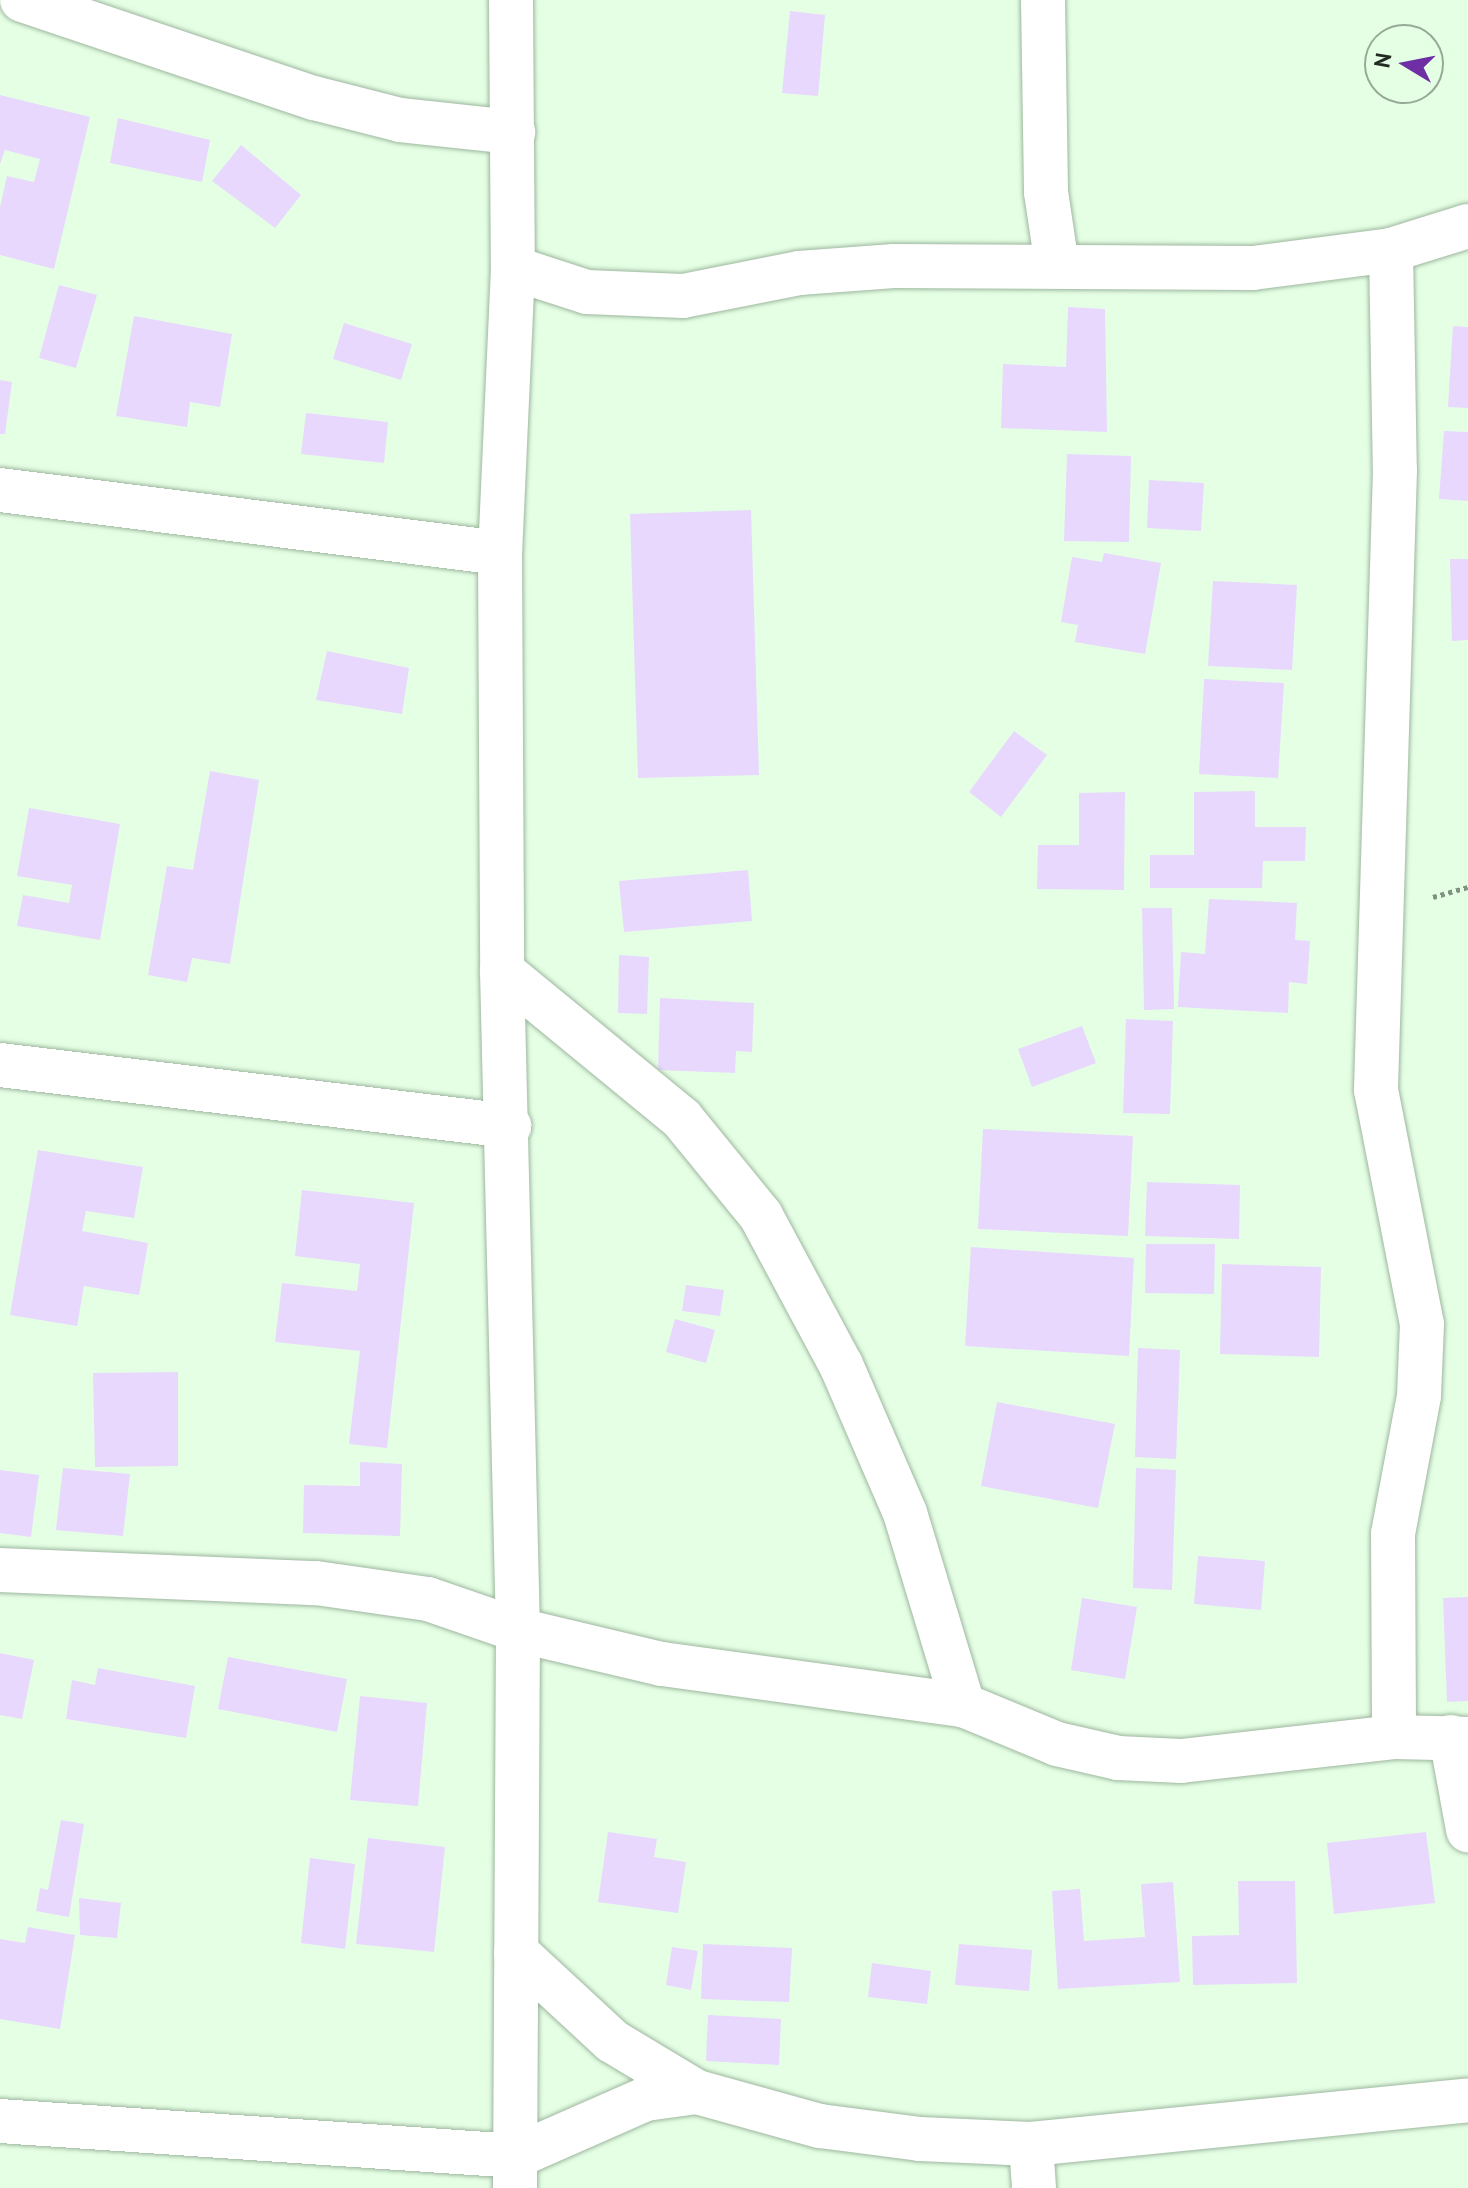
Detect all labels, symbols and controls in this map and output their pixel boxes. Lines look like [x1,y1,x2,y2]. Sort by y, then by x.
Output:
north arrow [1364,24,1444,104]
text: N [1367,51,1397,70]

